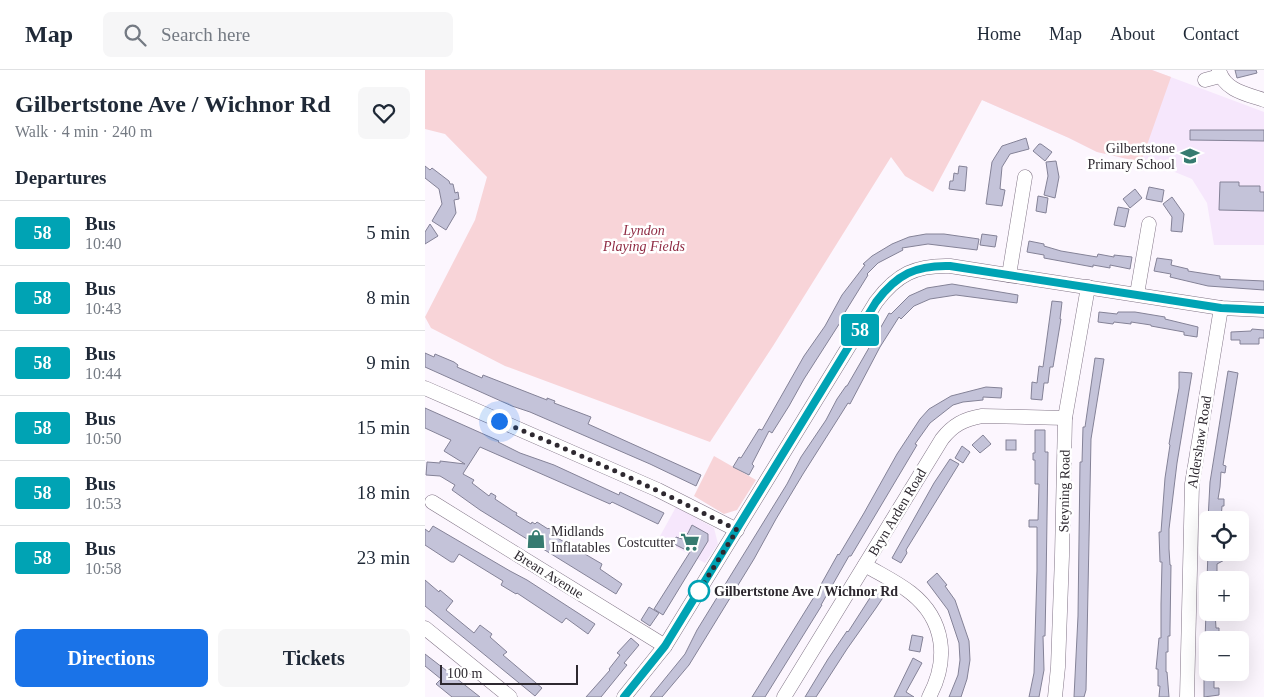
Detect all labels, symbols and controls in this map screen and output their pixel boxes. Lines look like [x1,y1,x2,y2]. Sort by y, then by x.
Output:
search box [103,12,453,57]
text: Map [25,21,73,47]
icon: search [121,21,149,49]
text: Search here [161,24,250,45]
text: Home [977,24,1021,44]
text: Map [1049,24,1082,44]
text: About [1110,24,1155,44]
text: Contact [1183,24,1239,44]
button: heart [358,87,410,139]
text: Gilbertstone Ave / Wichnor Rd [15,91,331,117]
text: Walk · 4 min · 240 m [15,123,152,140]
place label: Gilbertstone Primary School [1088,141,1175,172]
school or university icon: Gilbertstone Primary School [1179,145,1201,167]
text: Departures [15,167,106,188]
text: Bus [85,213,116,234]
text: 5 min [366,222,410,243]
text: 58 [34,223,52,243]
park label: Lyndon Playing Fields [602,223,686,254]
text: 10:40 [85,235,121,252]
text: Bus [85,278,116,299]
text: 8 min [366,287,410,308]
text: 58 [34,288,52,308]
text: 10:43 [85,300,121,317]
line badge: 58 [837,314,883,346]
text: 58 [851,320,869,340]
text: Bus [85,343,116,364]
text: 9 min [366,352,410,373]
text: 58 [34,353,52,373]
text: 10:44 [85,365,121,382]
street label: Aldershaw Road [1185,395,1214,490]
text: Bus [85,408,116,429]
your location [487,409,512,434]
text: 15 min [357,417,410,438]
text: 58 [34,418,52,438]
text: 10:50 [85,430,121,447]
street label: Steyning Road [1056,449,1073,533]
street label: Bryn Arden Road [866,466,929,558]
text: Bus [85,473,116,494]
text: 18 min [357,482,410,503]
text: 58 [34,483,52,503]
text: 10:53 [85,495,121,512]
map controls [1199,511,1249,681]
button: locate [1199,511,1249,561]
place label: Midlands Inflatables [551,524,610,555]
shop icon: Midlands Inflatables [525,528,547,550]
supermarket icon: Costcutter [679,531,701,553]
place label: Costcutter [617,535,675,550]
text: Bus [85,538,116,559]
text: 23 min [357,547,410,568]
street label: Brean Avenue [511,547,586,602]
text: 58 [34,548,52,568]
text: 10:58 [85,560,121,577]
button: + [1199,571,1249,621]
marker: Gilbertstone Ave / Wichnor Rd [688,580,710,602]
place label: Gilbertstone Ave / Wichnor Rd [714,584,898,599]
button: Directions [15,629,208,687]
button: Tickets [218,629,410,687]
button: − [1199,631,1249,681]
scale bar [440,662,577,685]
text: 100 m [447,666,482,681]

